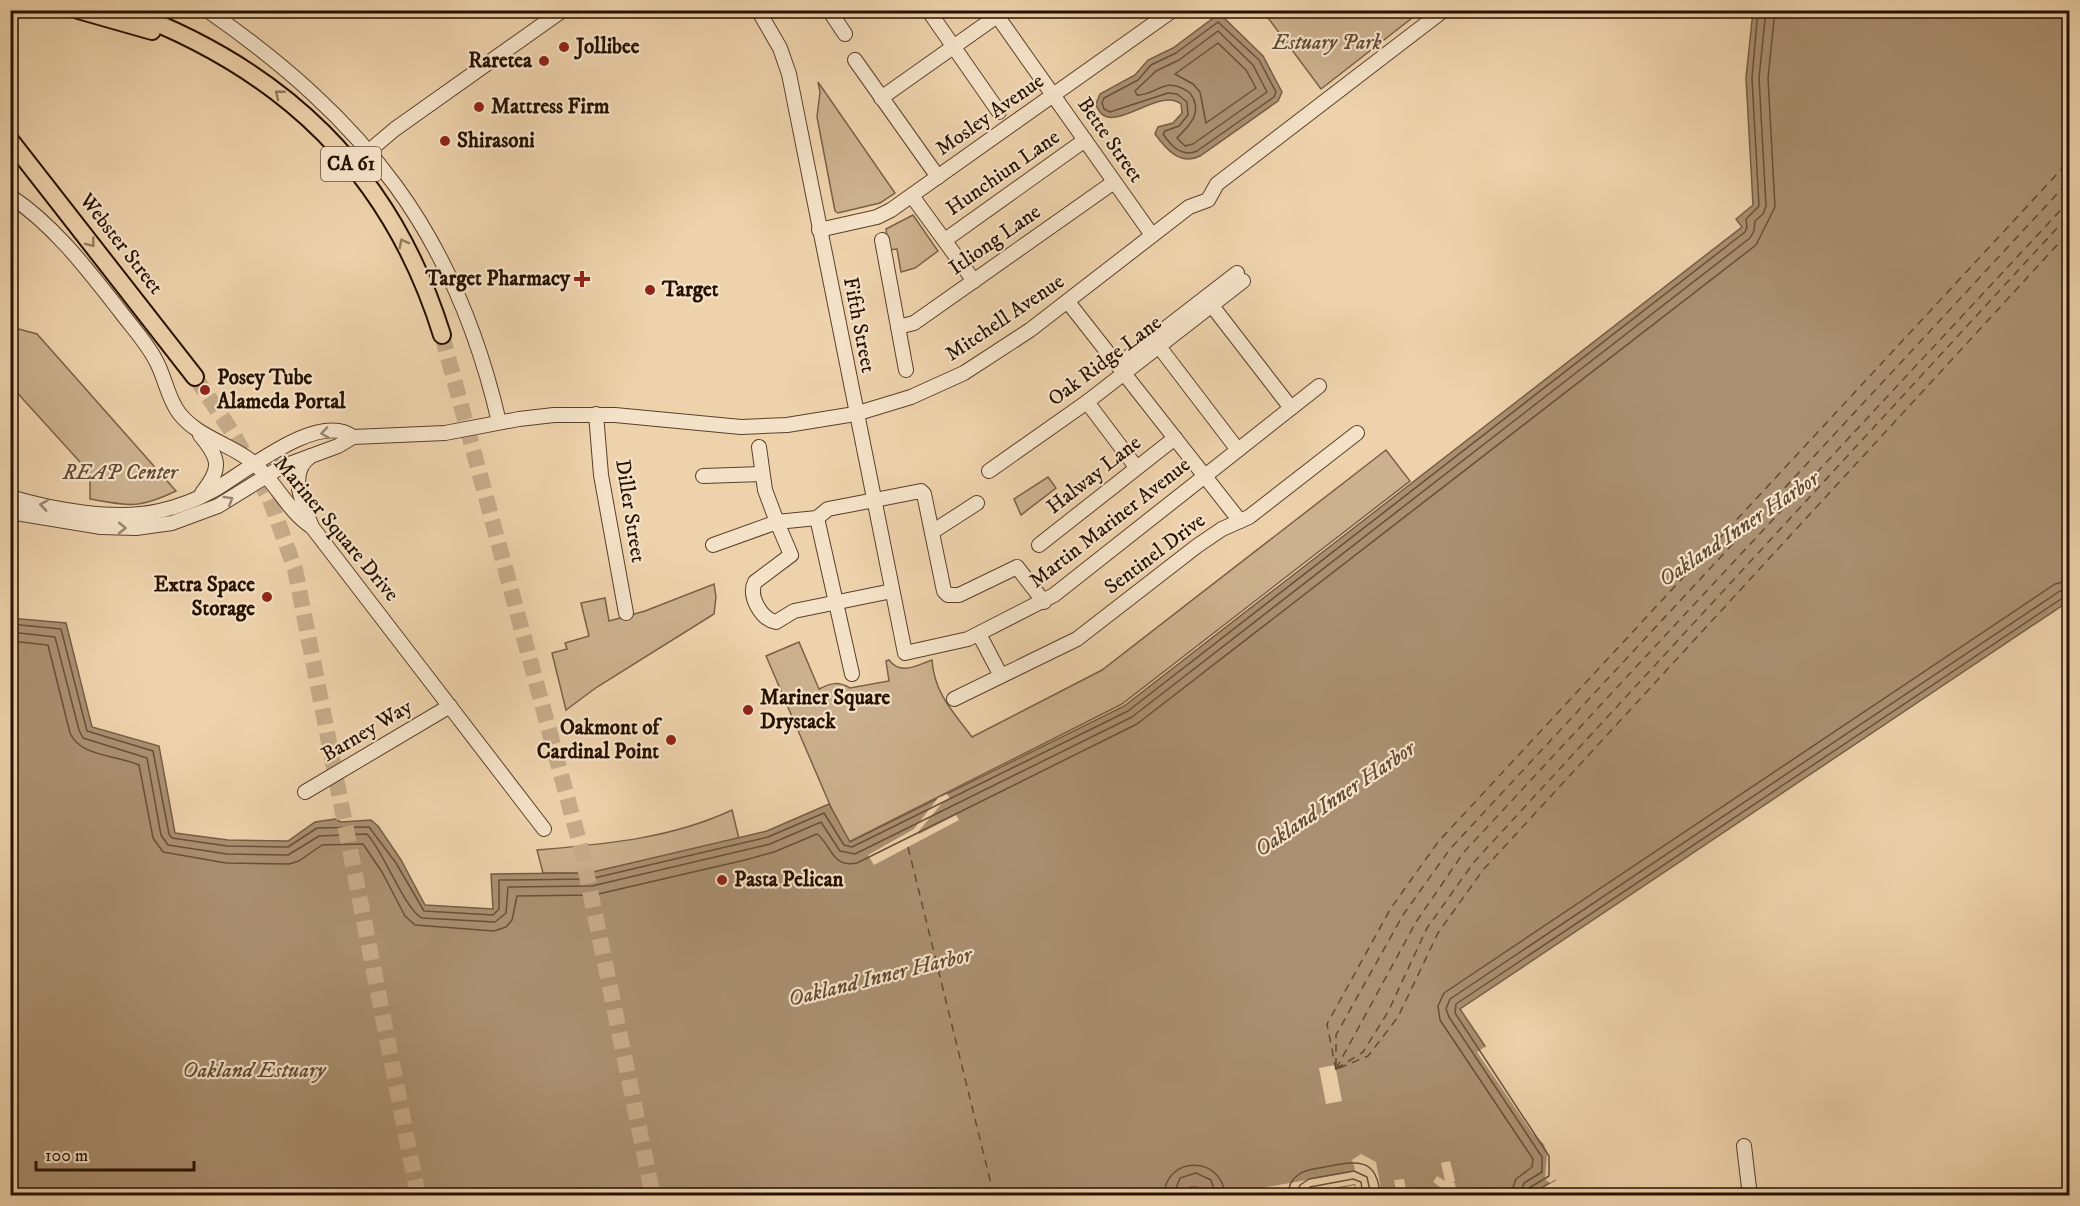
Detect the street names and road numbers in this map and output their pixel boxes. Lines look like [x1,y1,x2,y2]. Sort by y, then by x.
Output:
street label: Mosley Avenue [931,68,1049,162]
street label: Bette Street [1071,92,1149,188]
street label: Hunchiun Lane [941,124,1065,222]
road number: CA 61 [321,147,381,181]
street label: Webster Street [73,187,169,300]
street label: Itliong Lane [944,199,1046,281]
street label: Mitchell Avenue [941,269,1070,367]
street label: Fifth Street [837,275,881,375]
street label: Oak Ridge Lane [1043,310,1167,412]
street label: Halway Lane [1041,430,1147,520]
street label: Mariner Square Drive [268,451,404,607]
street label: Martin Mariner Avenue [1024,452,1196,594]
street label: Diller Street [609,457,651,565]
street label: Sentinel Drive [1099,507,1211,600]
street label: Barney Way [317,693,418,768]

